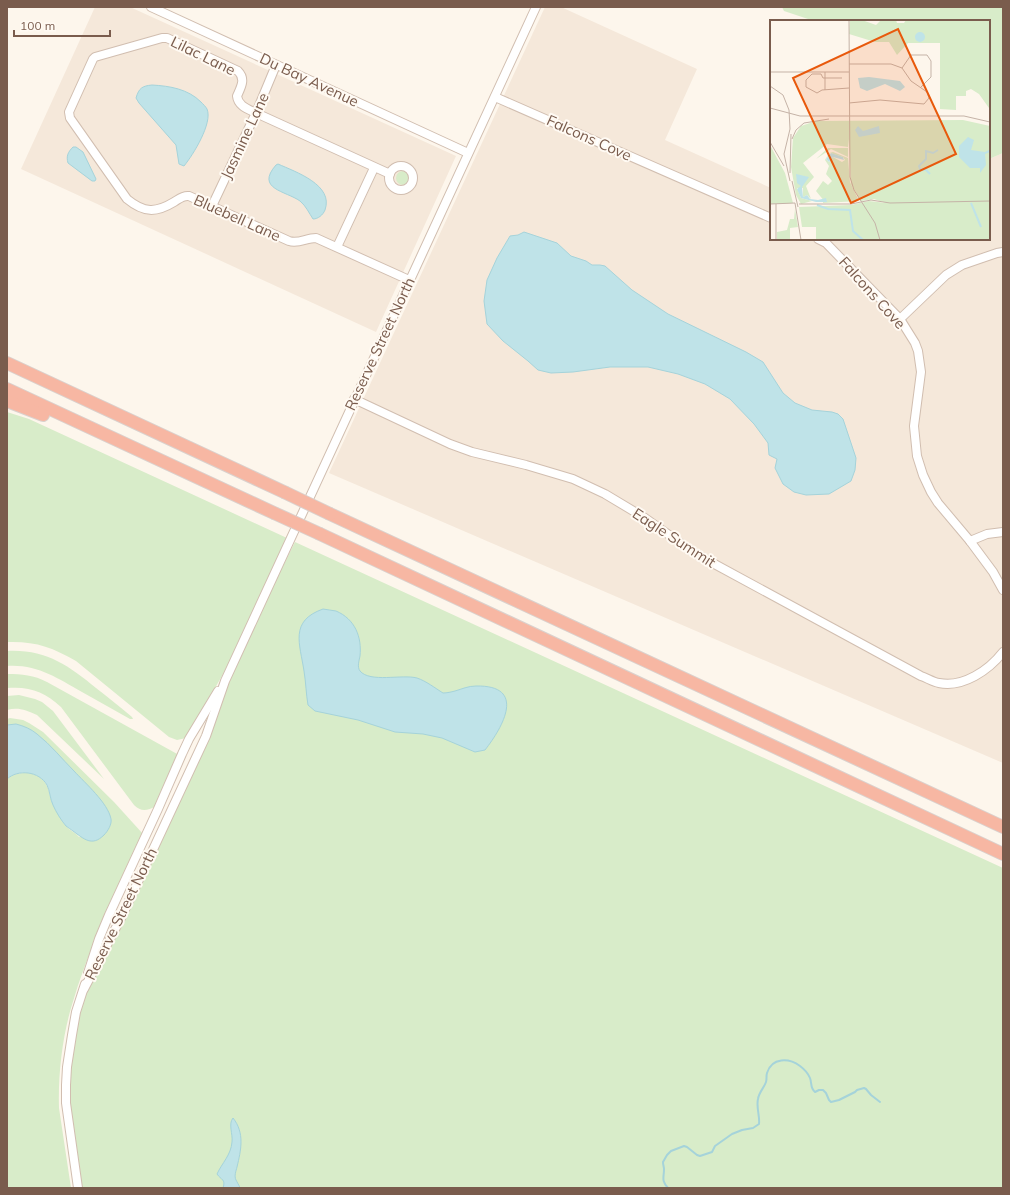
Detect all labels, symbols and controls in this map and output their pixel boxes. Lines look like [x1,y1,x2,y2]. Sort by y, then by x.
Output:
scale bar [14,12,110,38]
text: 100 m [20,18,55,33]
inset map [770,20,990,240]
street label: Lilac Lane [168,32,239,79]
street label: Du Bay Avenue [257,48,362,111]
street label: Jasmine Lane [216,90,273,182]
street label: Falcons Cove [544,110,635,165]
street label: Bluebell Lane [191,190,284,245]
street label: Falcons Cove [835,253,910,333]
street label: Reserve Street North [340,274,419,413]
street label: Eagle Summit [629,504,720,572]
street label: Reserve Street North [80,845,161,983]

